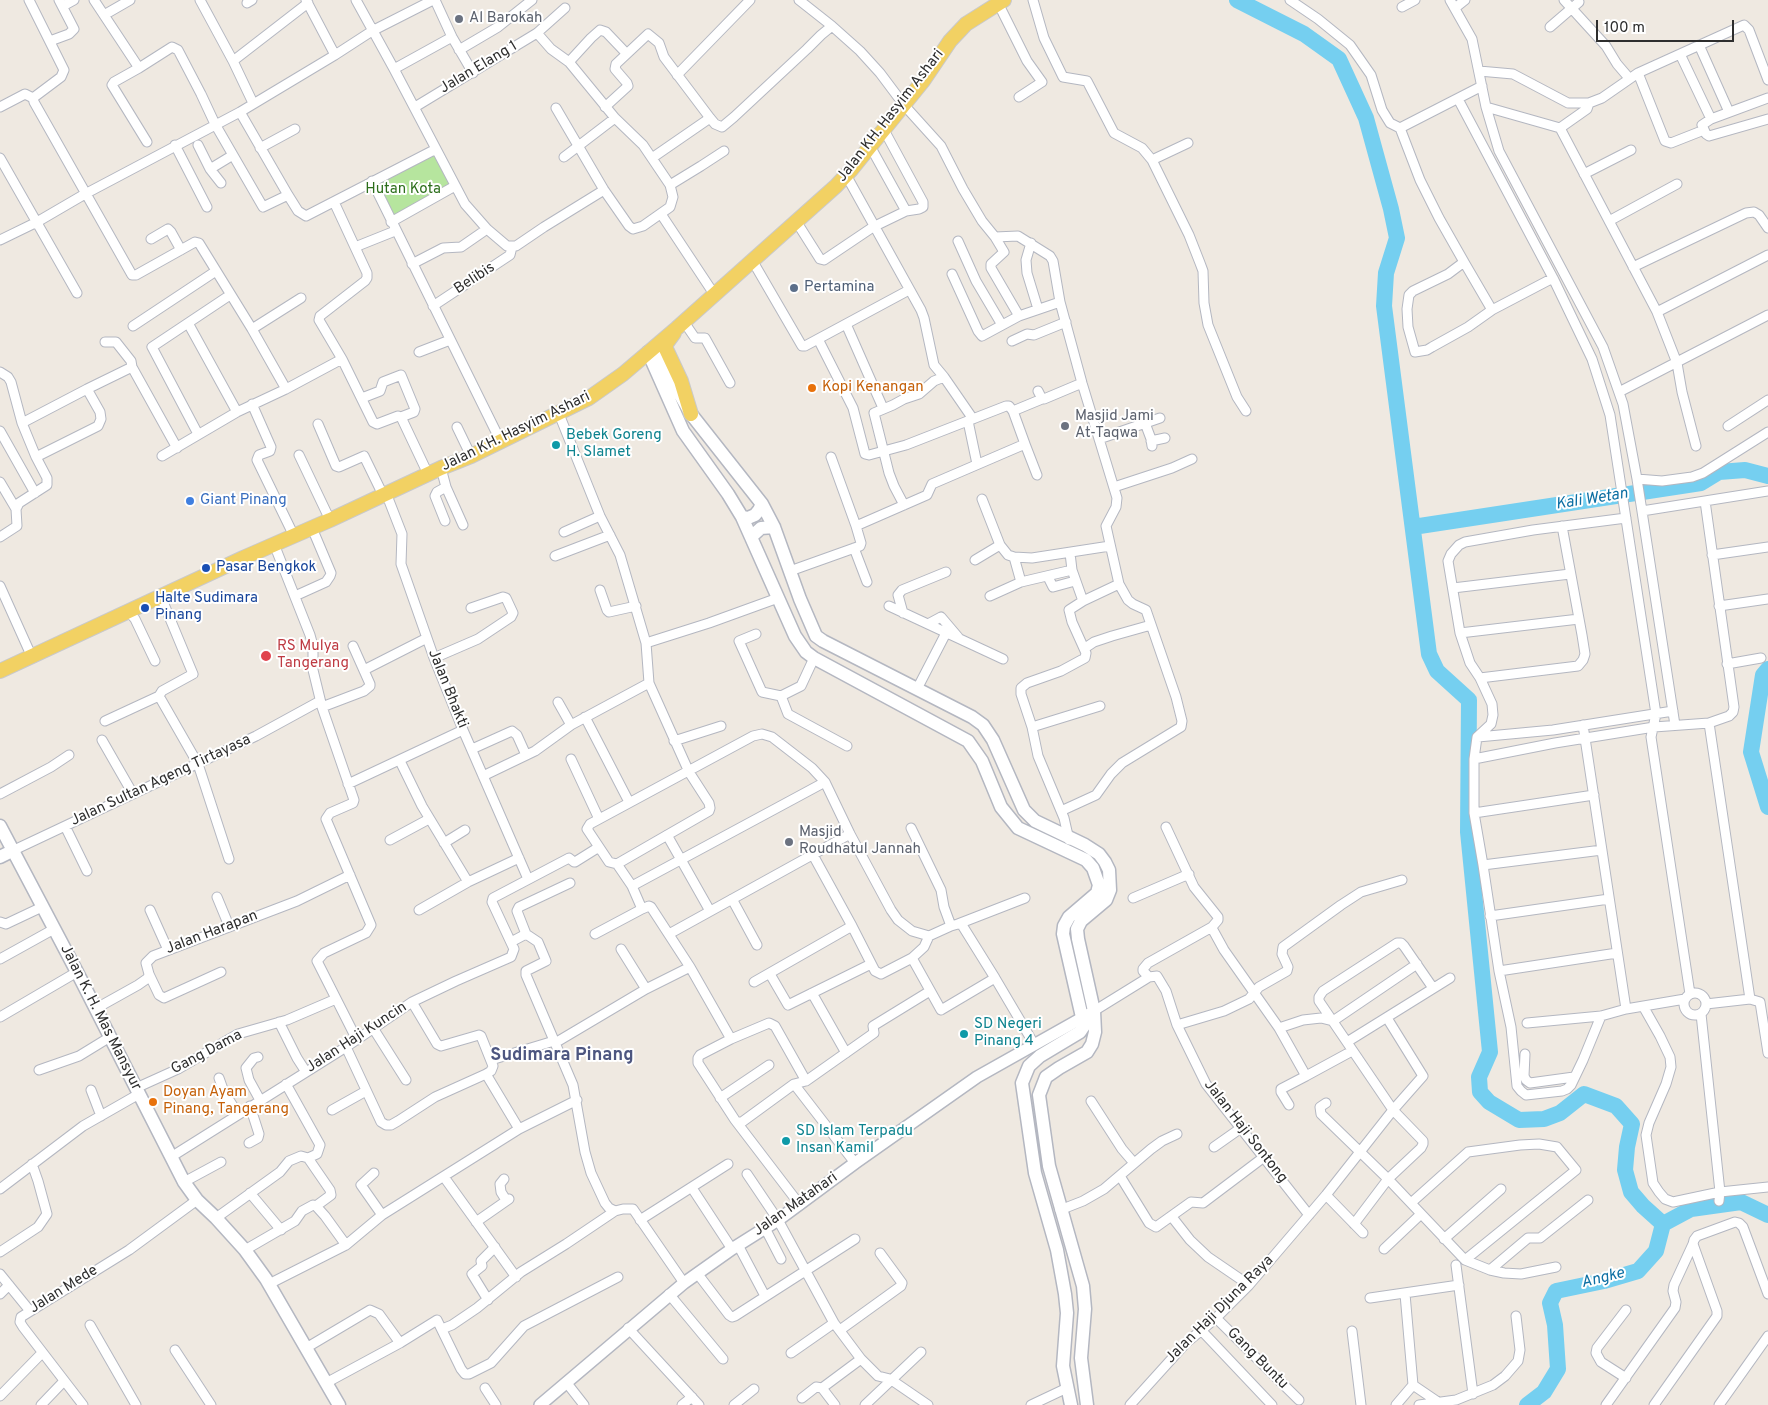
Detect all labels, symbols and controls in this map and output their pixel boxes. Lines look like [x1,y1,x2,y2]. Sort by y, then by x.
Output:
place label: Al Barokah [469,10,542,28]
scale bar [1598,10,1736,42]
marker: Al Barokah [453,13,465,25]
text: 100 m [1604,19,1645,38]
street label: Jalan Elang 1 [437,38,521,98]
street label: Jalan KH. Hasyim Ashari [834,46,948,186]
park label: Hutan Kota [365,181,441,199]
street label: Belibis [451,259,499,299]
place label: Pertamina [804,279,874,297]
marker: Pertamina [788,282,800,294]
place label: Kopi Kenangan [822,379,924,397]
marker: Kopi Kenangan [806,382,818,394]
street label: Jalan KH. Hasyim Ashari [439,388,593,476]
place label: Masjid Jami At-Taqwa [1075,408,1154,443]
marker: Masjid Jami At-Taqwa [1059,420,1071,432]
place label: Bebek Goreng H. Slamet [566,427,662,462]
marker: Bebek Goreng H. Slamet [550,439,562,451]
water label: Kali Wetan [1555,485,1629,515]
place label: Giant Pinang [200,492,287,510]
marker: Giant Pinang [184,495,196,507]
place label: Pasar Bengkok [216,559,317,577]
marker: Pasar Bengkok [200,562,212,574]
place label: Halte Sudimara Pinang [155,590,258,625]
marker: Halte Sudimara Pinang [139,602,151,614]
place label: RS Mulya Tangerang [277,638,349,673]
street label: Jalan Bhakti [423,647,471,731]
marker: RS Mulya Tangerang [259,649,273,663]
street label: Jalan Sultan Ageng Tirtayasa [68,731,254,831]
place label: Masjid Roudhatul Jannah [799,824,921,859]
marker: Masjid Roudhatul Jannah [783,836,795,848]
street label: Jalan Harapan [163,907,261,959]
street label: Jalan K. H. Mas Mansyur [55,942,145,1094]
street label: Jalan Haji Kuncin [303,999,411,1077]
place label: SD Negeri Pinang 4 [974,1016,1042,1051]
street label: Gang Dama [168,1027,246,1079]
marker: SD Negeri Pinang 4 [958,1028,970,1040]
district label: Sudimara Pinang [490,1045,634,1067]
street label: Jalan Haji Sontong [1199,1077,1291,1187]
place label: Doyan Ayam Pinang, Tangerang [163,1084,289,1119]
marker: Doyan Ayam Pinang, Tangerang [147,1096,159,1108]
place label: SD Islam Terpadu Insan Kamil [796,1123,913,1158]
marker: SD Islam Terpadu Insan Kamil [780,1135,792,1147]
street label: Jalan Matahari [750,1169,842,1241]
street label: Jalan Haji Djuna Raya [1162,1252,1278,1368]
street label: Jalan Mede [27,1262,101,1318]
water label: Angke [1579,1264,1627,1294]
street label: Gang Buntu [1223,1325,1291,1393]

